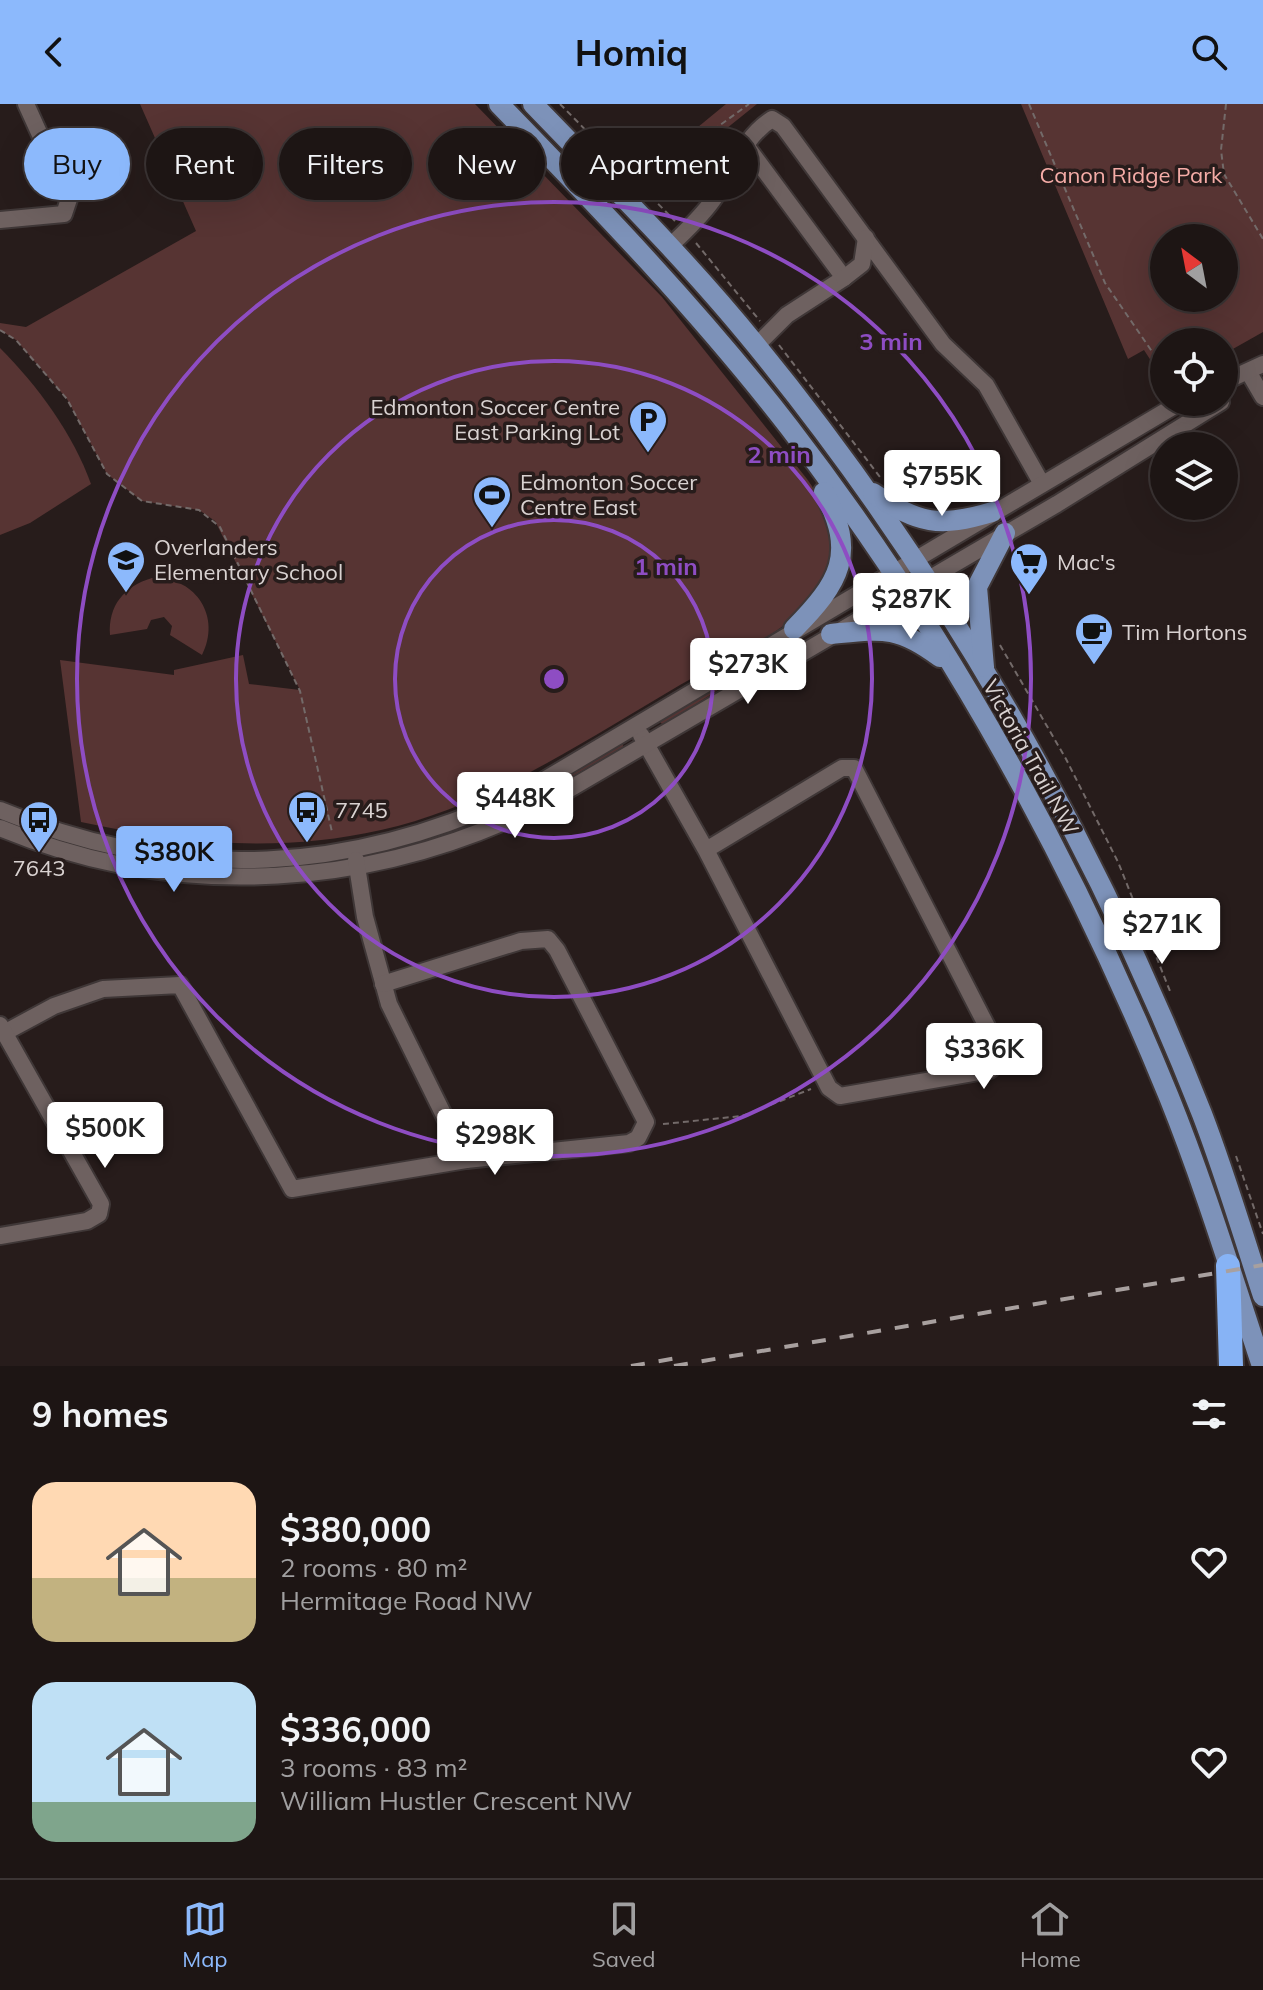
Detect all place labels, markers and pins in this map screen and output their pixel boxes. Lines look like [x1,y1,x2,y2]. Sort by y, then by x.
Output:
place label: Edmonton Soccer Centre East Parking Lot [370,393,620,446]
parking icon: Edmonton Soccer Centre East Parking Lot [627,399,669,454]
pin: $755K [886,450,998,518]
place label: Edmonton Soccer Centre East [520,468,697,521]
sports icon: Edmonton Soccer Centre East [471,474,513,529]
place label: Overlanders Elementary School [154,533,343,586]
school or university icon: Overlanders Elementary School [105,539,147,594]
supermarket icon: Mac's [1008,541,1050,596]
place label: Mac's [1057,548,1116,576]
pin: $287K [855,573,967,641]
cafe icon: Tim Hortons [1073,611,1115,666]
place label: Tim Hortons [1122,618,1248,646]
pin: $273K [692,638,804,706]
centre of rings [540,665,568,693]
pin: $448K [459,772,571,840]
bus stop icon: 7745 [286,789,328,844]
place label: 7745 [335,796,388,824]
bus stop icon: 7643 [18,799,60,854]
pin: $380K [118,826,230,894]
place label: 7643 [13,854,65,882]
pin: $271K [1106,898,1218,966]
pin: $336K [928,1023,1040,1091]
pin: $500K [49,1102,161,1170]
pin: $298K [439,1109,551,1177]

